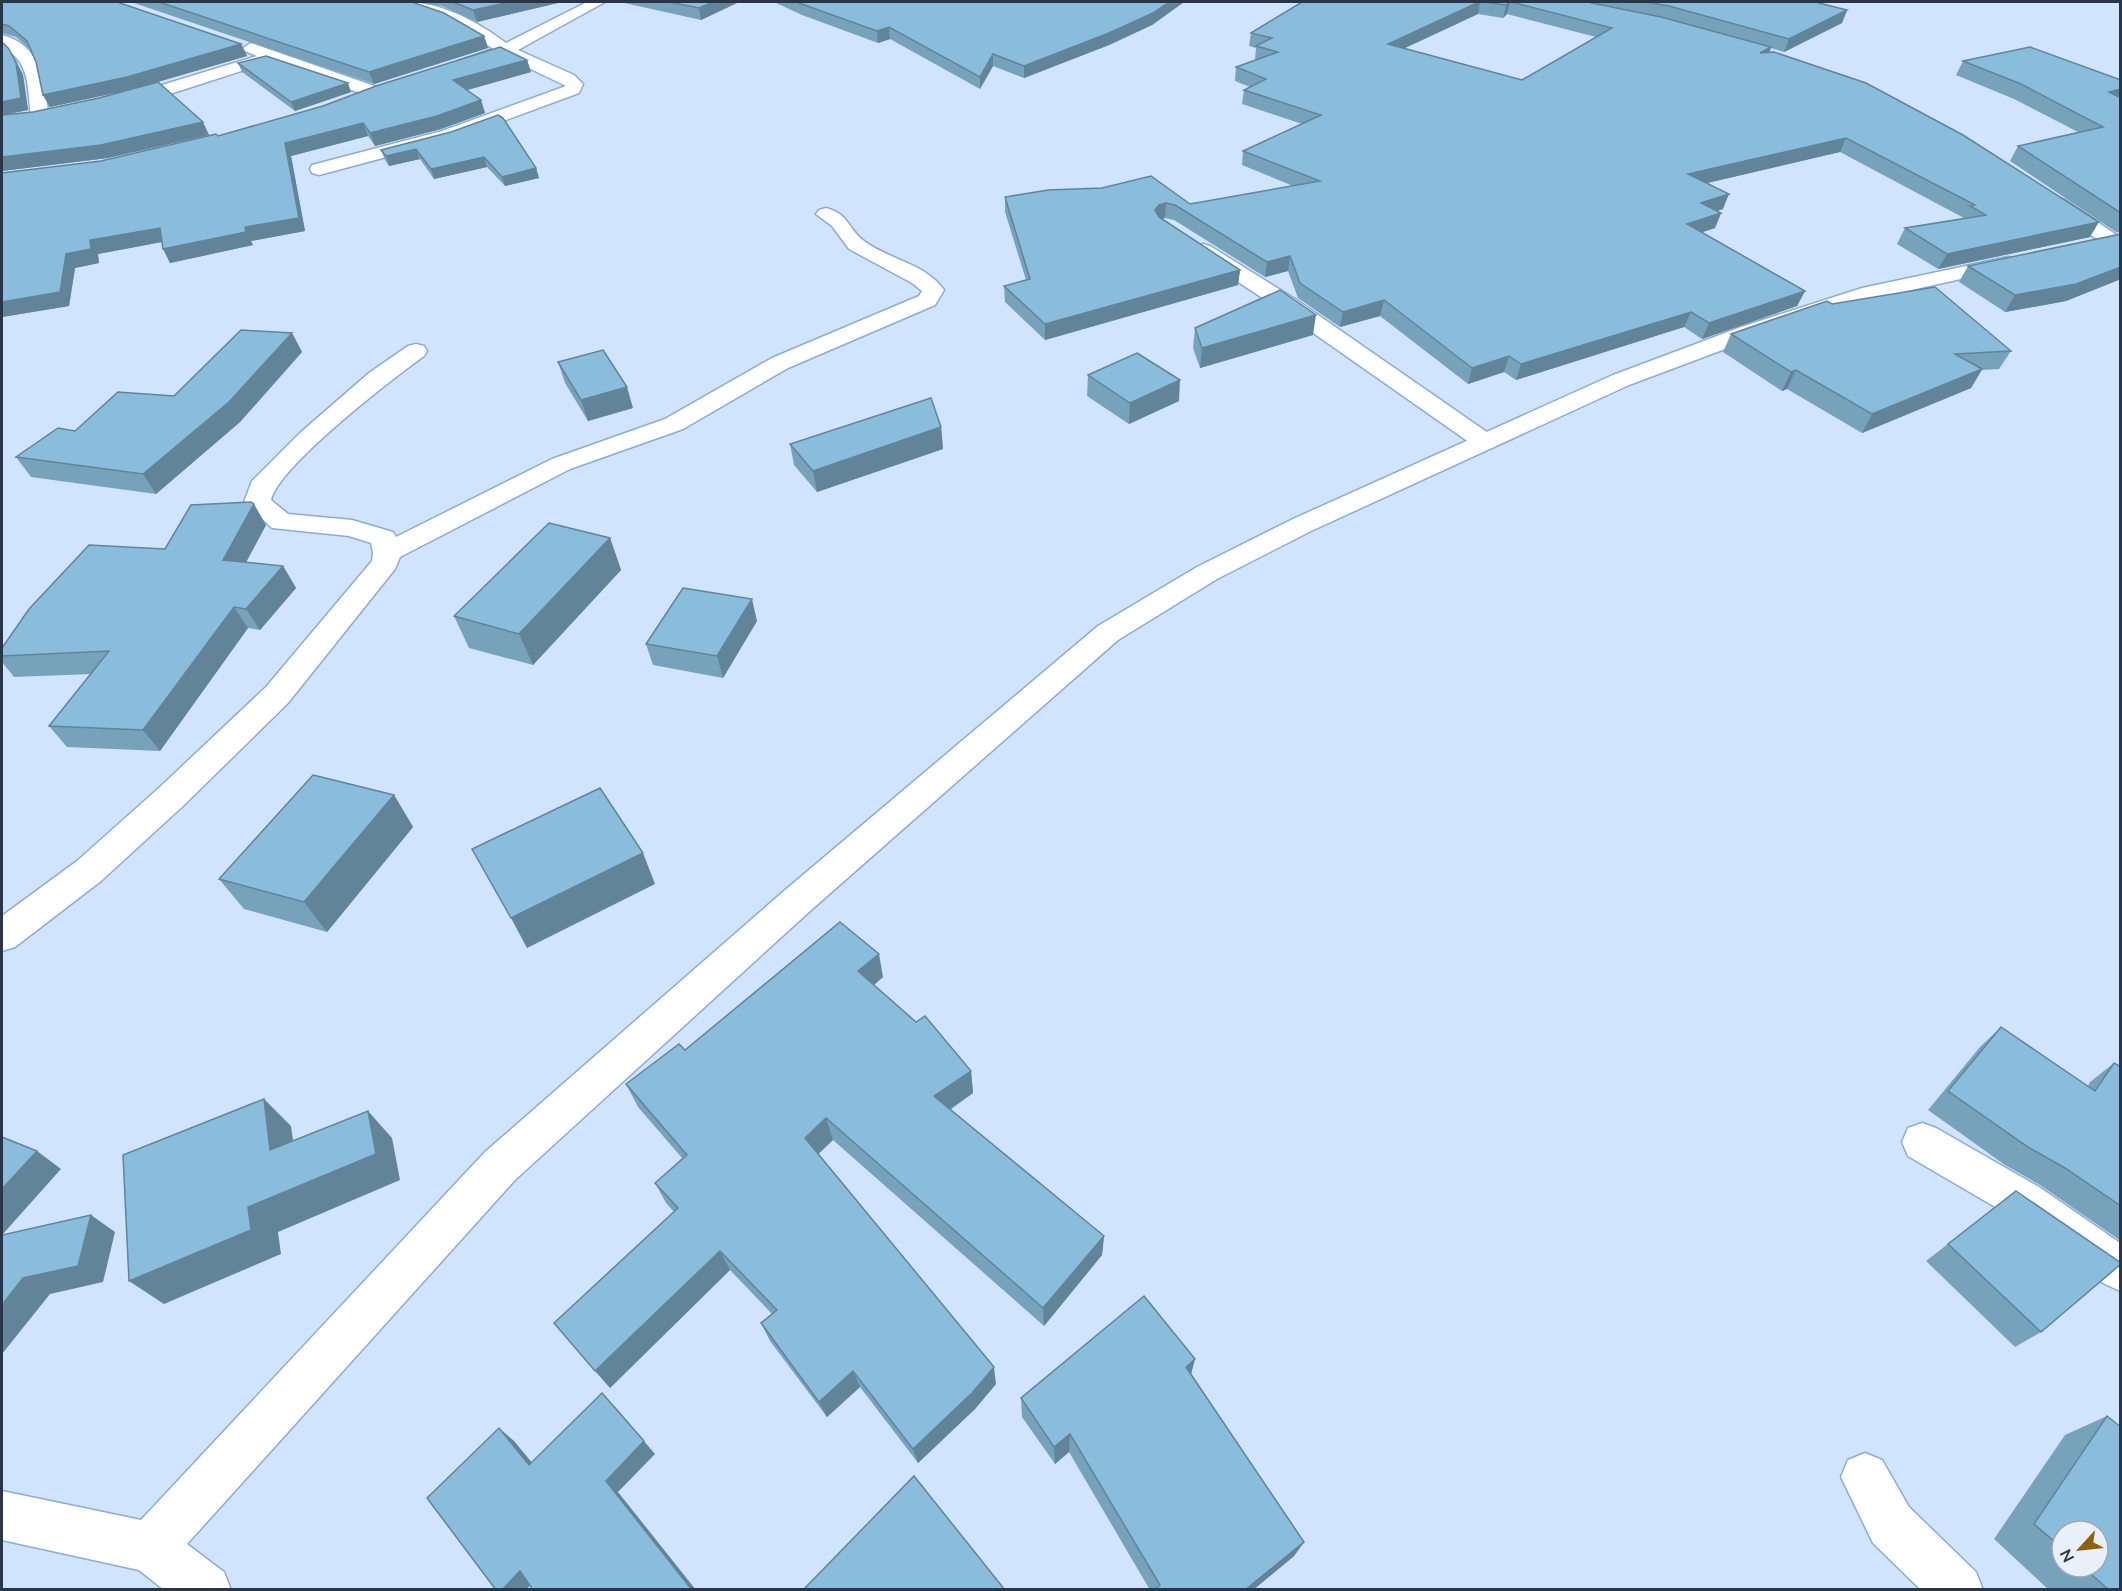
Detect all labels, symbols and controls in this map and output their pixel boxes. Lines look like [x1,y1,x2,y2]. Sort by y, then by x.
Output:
north arrow [2050,1519,2110,1579]
text: N [2055,1545,2080,1566]

